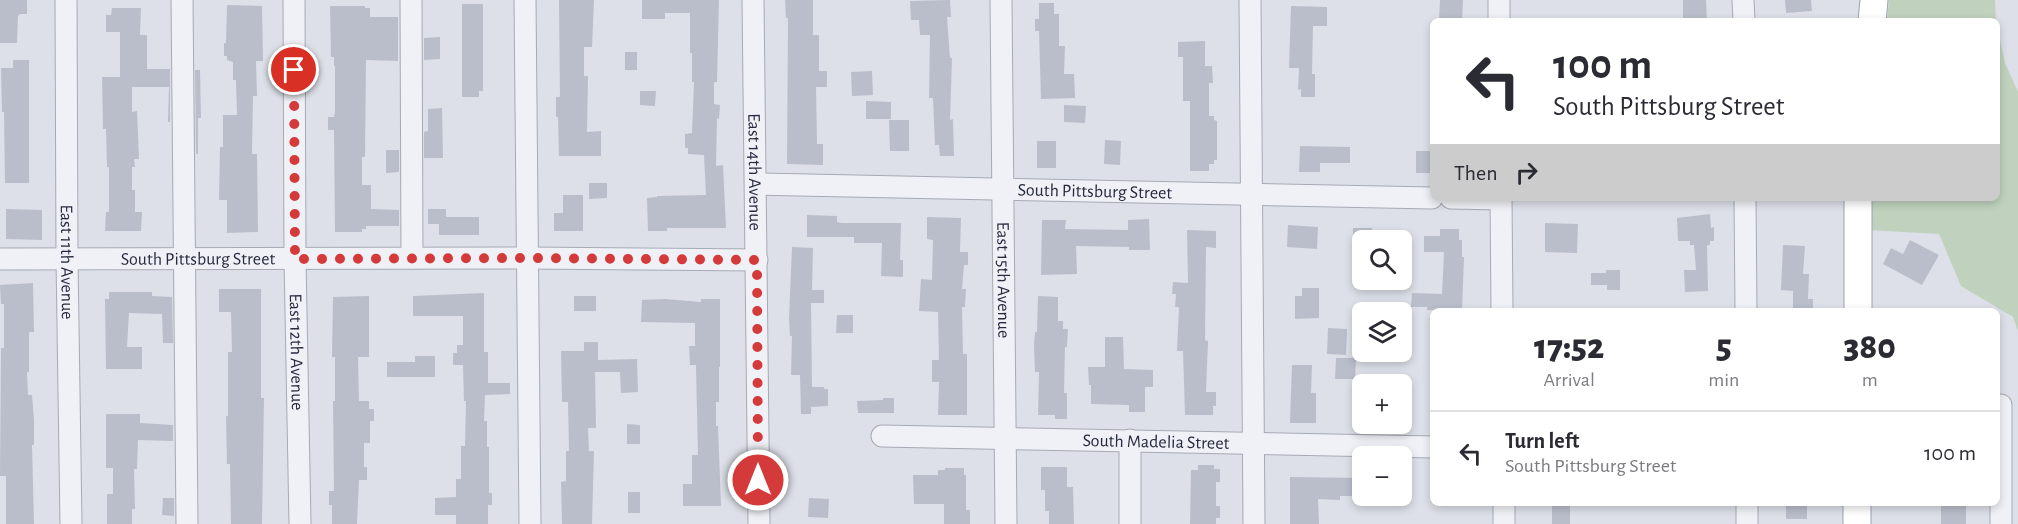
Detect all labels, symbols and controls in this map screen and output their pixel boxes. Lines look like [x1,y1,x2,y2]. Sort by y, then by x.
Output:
icon: left [1454,42,1532,120]
pin [268,44,319,95]
text: 100 m [1553,44,1652,86]
icon: arrive [277,53,310,86]
text: South Pittsburg Street [1553,93,1784,120]
street label: East 14th Avenue [744,113,764,231]
icon: right [1510,156,1543,189]
text: Then [1454,162,1498,184]
street label: South Pittsburg Street [1018,181,1173,203]
street label: East 11th Avenue [57,204,76,320]
street label: East 15th Avenue [993,222,1012,338]
map controls [1352,230,1412,506]
button: search [1352,230,1412,290]
street label: South Pittsburg Street [121,250,276,269]
street label: East 12th Avenue [286,293,306,411]
button: layers [1352,302,1412,362]
text: 17:52 [1534,329,1604,365]
text: 5 [1716,329,1732,365]
text: 380 [1843,329,1896,365]
text: Arrival [1543,370,1595,390]
text: min [1708,370,1739,390]
text: m [1862,370,1878,390]
button: + [1352,374,1412,434]
text: Turn left [1505,430,1579,452]
street label: South Madelia Street [1082,432,1230,453]
icon: left [1454,437,1487,470]
text: 100 m [1924,442,1976,464]
button: − [1352,446,1412,506]
position arrow [726,448,790,512]
text: South Pittsburg Street [1505,456,1676,476]

